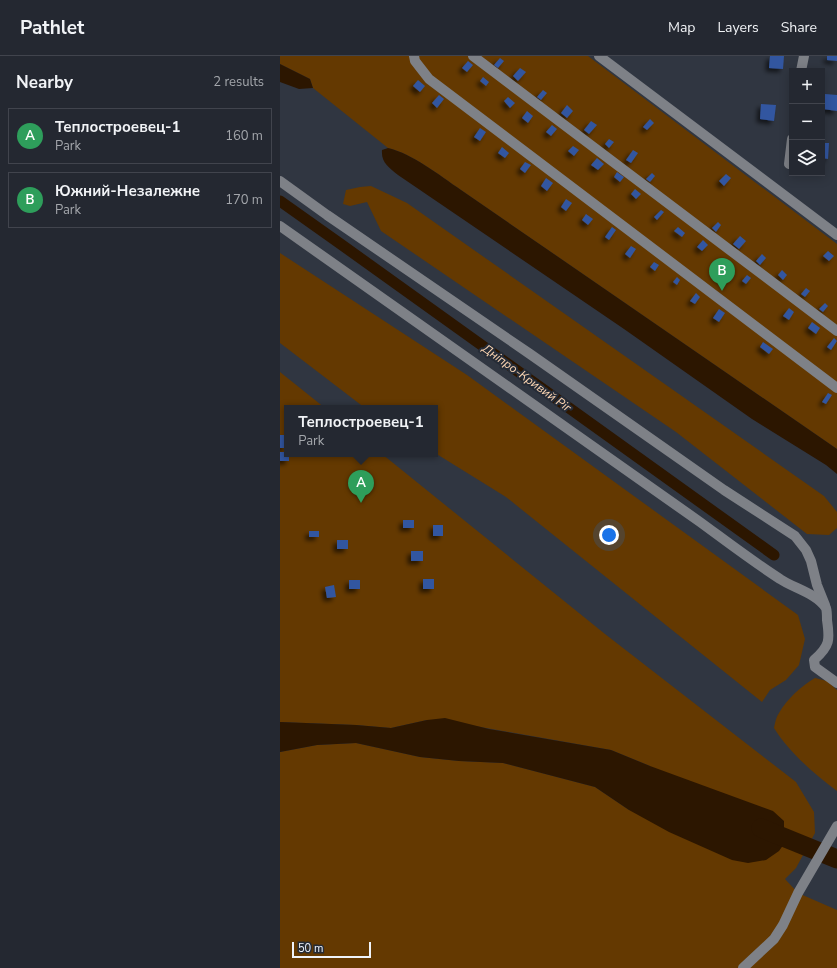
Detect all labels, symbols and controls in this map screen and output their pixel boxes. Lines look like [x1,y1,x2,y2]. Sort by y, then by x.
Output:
text: Pathlet [20,15,84,41]
text: Map [668,18,695,37]
text: Layers [717,18,759,37]
text: Share [781,18,817,37]
map controls [789,68,825,176]
button: + [789,68,825,104]
text: Nearby [16,71,73,94]
text: 2 results [213,73,264,91]
button: − [789,104,825,140]
text: Теплостроевец-1 [55,117,180,137]
text: A [25,127,35,145]
text: 160 m [225,127,263,145]
text: Park [55,137,81,155]
button: layers [789,140,825,176]
text: Южний-Незалежне [55,181,200,201]
text: B [26,191,34,209]
text: 170 m [225,191,263,209]
text: Park [55,201,81,219]
pin: B [709,258,735,291]
water label: Дніпро-Кривий Ріг [478,340,575,416]
popup [284,405,438,457]
text: Теплостроевец-1 [298,412,424,432]
text: Park [298,432,324,450]
pin: A [348,470,374,503]
your location [599,525,619,545]
scale bar [292,940,371,959]
text: 50 m [298,941,323,956]

